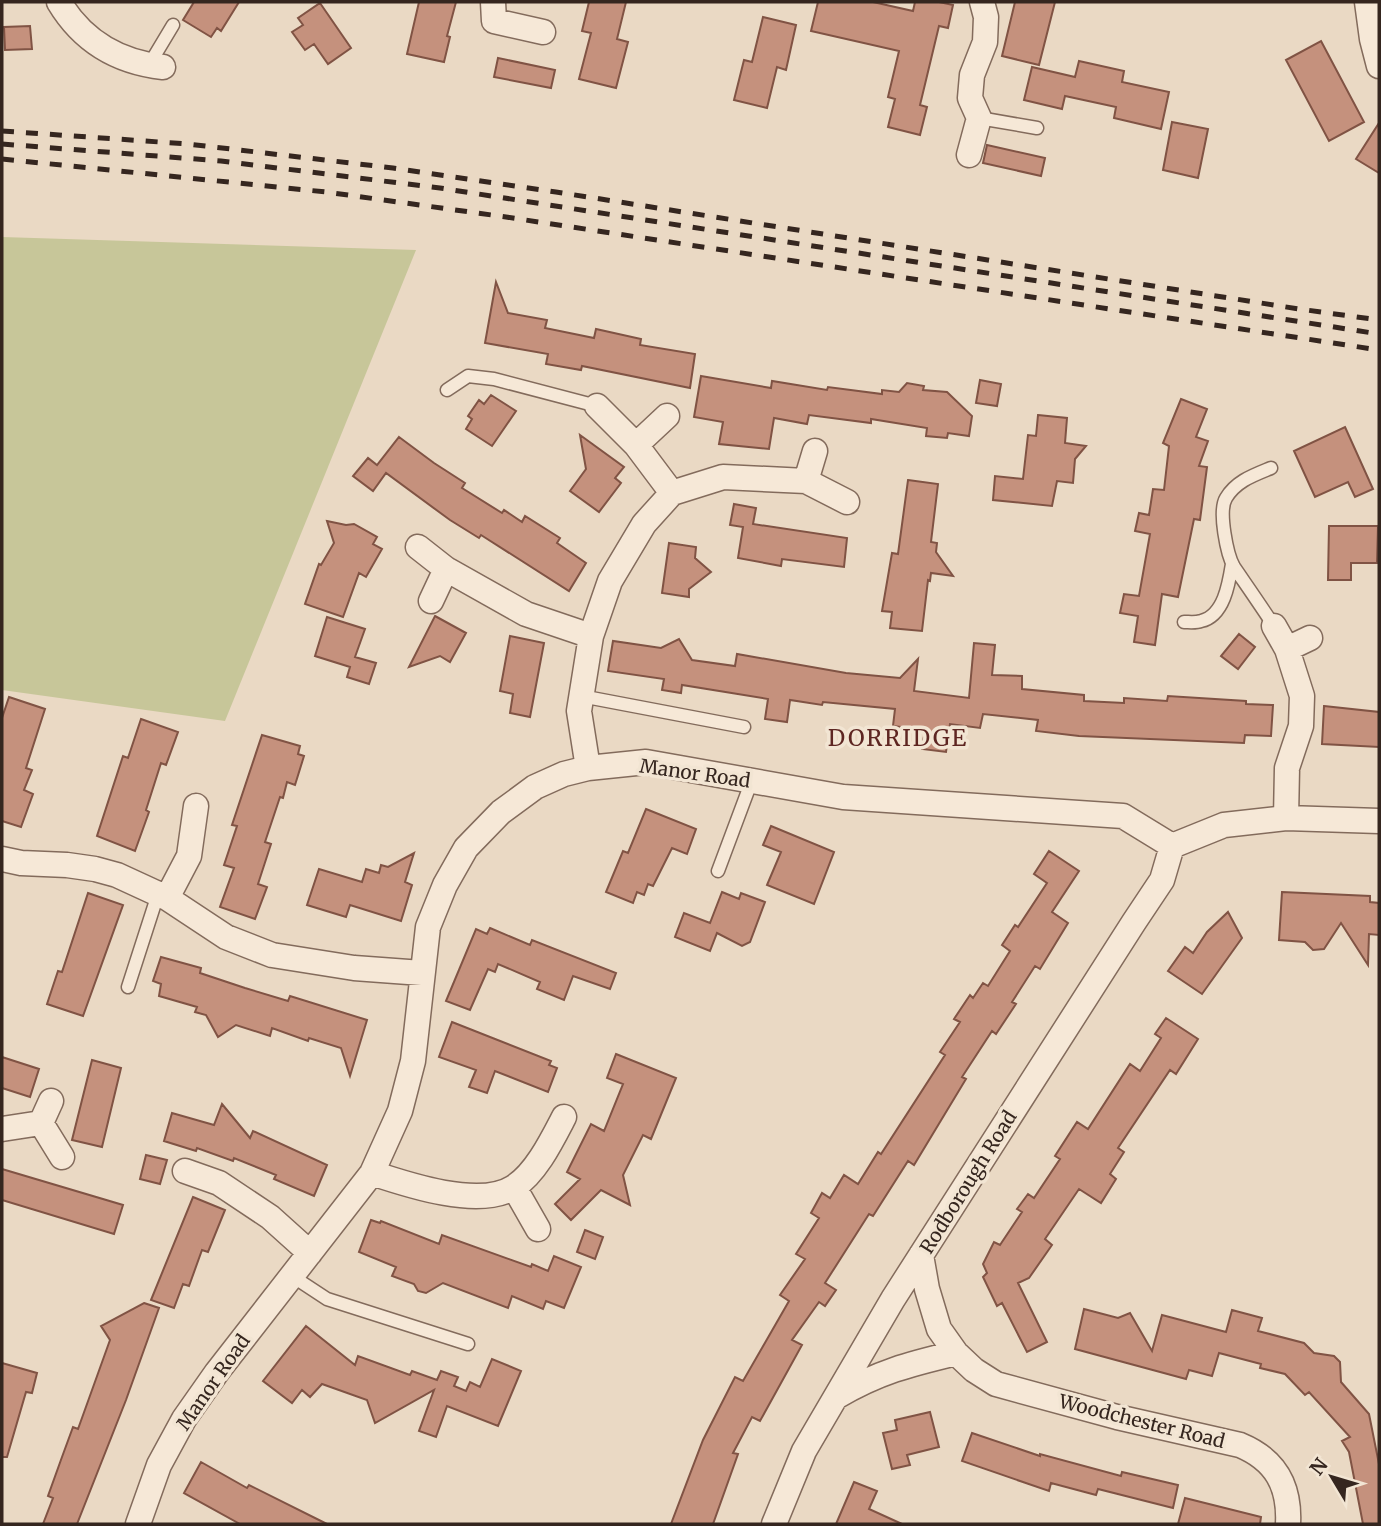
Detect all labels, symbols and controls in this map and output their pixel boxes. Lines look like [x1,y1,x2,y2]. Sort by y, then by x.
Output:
district label: DORRIDGE [828,723,968,752]
street label: Manor Road [638,753,752,793]
street label: Rodborough Road [914,1106,1022,1258]
street label: Manor Road [171,1329,255,1435]
street label: Woodchester Road [1056,1389,1227,1453]
north arrow [1297,1442,1367,1512]
text: N [1305,1453,1333,1480]

